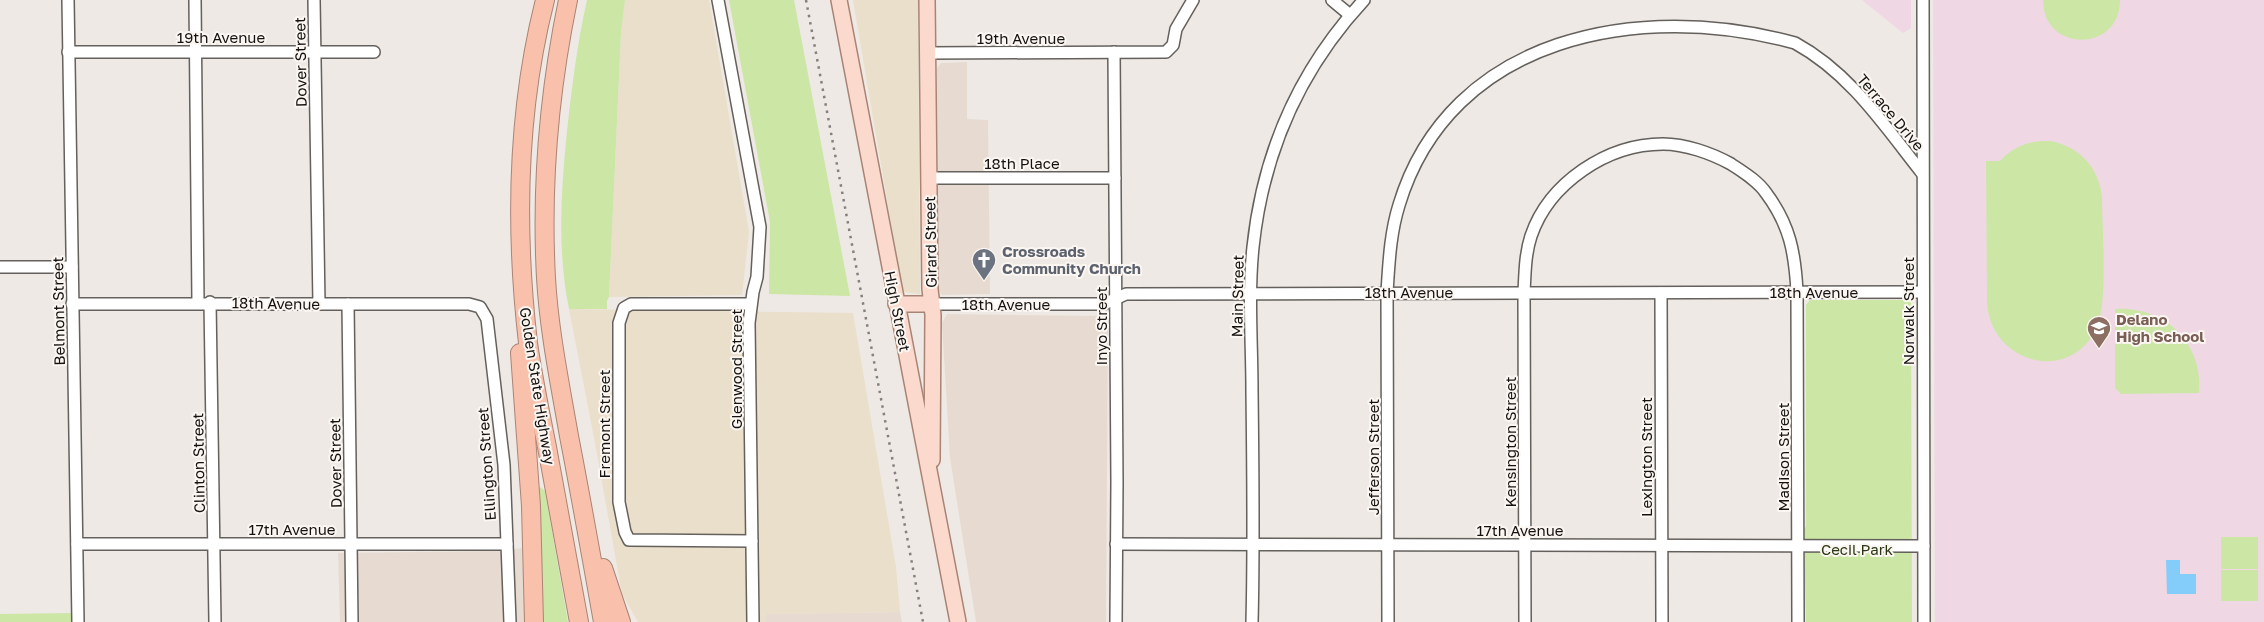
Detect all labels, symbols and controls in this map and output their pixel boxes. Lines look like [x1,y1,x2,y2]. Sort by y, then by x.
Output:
street label: Dover Street [290,17,310,107]
street label: 19th Avenue [177,28,265,46]
street label: 19th Avenue [977,29,1065,47]
street label: Terrace Drive [1854,70,1928,154]
street label: 18th Place [984,154,1060,172]
street label: Girard Street [920,196,940,288]
place label: Crossroads Community Church [1002,242,1141,277]
church icon: Crossroads Community Church [971,247,997,281]
street label: Main Street [1227,254,1247,338]
street label: Belmont Street [48,256,68,366]
street label: Norwalk Street [1899,257,1917,365]
street label: High Street [881,269,915,353]
street label: 18th Avenue [1365,283,1453,301]
street label: 18th Avenue [1770,283,1858,301]
street label: Inyo Street [1092,287,1110,365]
street label: 18th Avenue [232,293,321,313]
street label: 18th Avenue [962,295,1050,313]
street label: Golden State Highway [517,306,559,467]
street label: Glenwood Street [727,309,745,429]
place label: Delano High School [2116,310,2204,345]
school or university icon: Delano High School [2086,315,2112,349]
street label: Fremont Street [595,370,613,478]
street label: Kensington Street [1501,377,1519,507]
street label: Lexington Street [1637,397,1655,517]
street label: Jefferson Street [1364,399,1382,515]
street label: Madison Street [1774,403,1792,511]
street label: Ellington Street [473,407,499,521]
street label: Clinton Street [188,413,208,513]
street label: Dover Street [325,418,345,508]
street label: 17th Avenue [248,520,336,538]
street label: 17th Avenue [1476,521,1564,539]
park label: Cecil Park [1821,540,1894,558]

